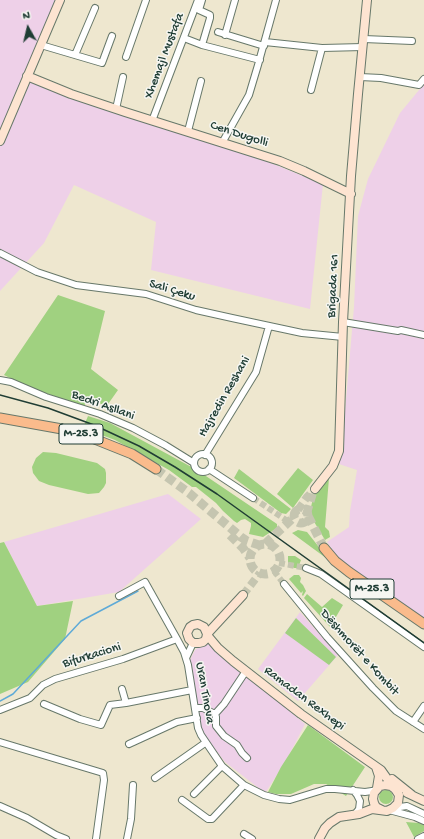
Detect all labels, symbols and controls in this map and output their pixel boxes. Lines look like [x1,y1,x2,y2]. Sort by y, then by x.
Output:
north arrow [8,8,48,48]
text: N [22,10,31,23]
street label: Xhemajl Mustafa [142,11,188,101]
street label: Cen Dugolli [208,118,270,152]
street label: Brigada 161 [325,254,343,318]
street label: Sali Çeku [147,277,197,305]
street label: Hajredin Reshani [196,354,254,440]
street label: Bedri Asllani [69,387,137,425]
road number: M-25.3 [59,424,103,444]
road number: M-25.3 [350,579,394,599]
street label: Dëshmorët e Kombit [316,607,402,699]
street label: Bifurkacioni [61,640,123,672]
street label: Uran Tinova [191,661,217,725]
street label: Ramadan Rexhepi [260,663,348,735]

